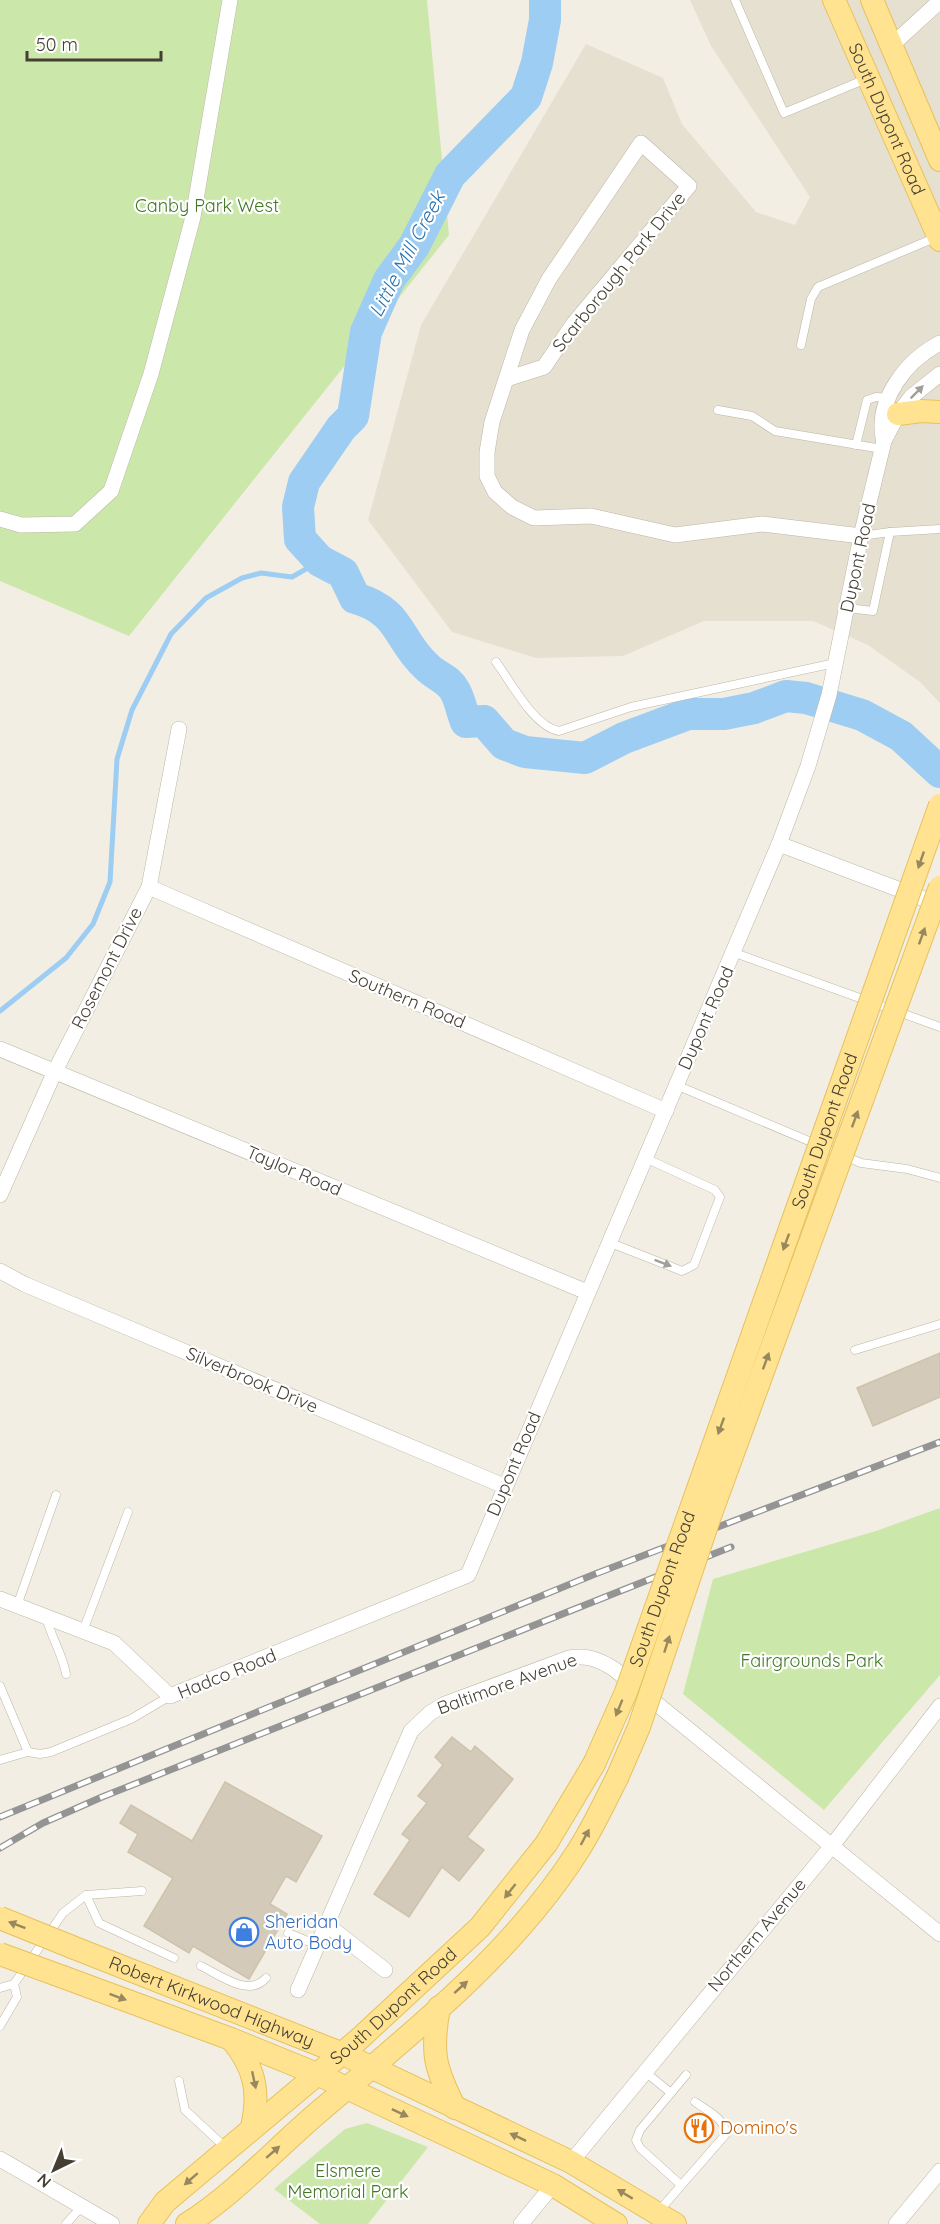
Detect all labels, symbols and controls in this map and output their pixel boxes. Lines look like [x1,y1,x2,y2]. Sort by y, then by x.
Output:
scale bar [27,24,160,62]
text: 50 m [36,33,78,56]
street label: South Dupont Road [843,39,931,198]
water label: Little Mill Creek [363,185,451,321]
street label: Scarborough Park Drive [547,187,690,356]
park label: Canby Park West [135,194,279,217]
one-way arrow [909,386,923,400]
street label: Dupont Road [835,501,880,615]
one-way arrow [916,851,926,869]
street label: Rosemont Drive [66,903,147,1032]
one-way arrow [918,927,927,945]
street label: Dupont Road [672,962,739,1073]
street label: Southern Road [345,964,469,1033]
street label: South Dupont Road [786,1050,862,1212]
one-way arrow [851,1110,860,1128]
street label: Taylor Road [243,1140,345,1201]
one-way arrow [780,1233,790,1251]
one-way arrow [654,1259,672,1269]
street label: Silverbrook Drive [183,1341,322,1418]
one-way arrow [762,1352,772,1370]
street label: Dupont Road [481,1408,546,1519]
one-way arrow [715,1417,725,1435]
street label: South Dupont Road [624,1508,700,1670]
one-way arrow [663,1635,672,1653]
street label: Hadco Road [174,1643,280,1704]
street label: Baltimore Avenue [434,1648,580,1719]
park label: Fairgrounds Park [741,1649,883,1672]
one-way arrow [614,1699,623,1717]
one-way arrow [580,1829,590,1846]
street label: Northern Avenue [702,1873,811,1996]
one-way arrow [505,1883,517,1898]
place label: Sheridan Auto Body [265,1910,352,1954]
shop icon: Sheridan Auto Body [228,1916,260,1948]
one-way arrow [7,1919,25,1929]
street label: South Dupont Road [325,1942,461,2070]
street label: Robert Kirkwood Highway [106,1951,318,2052]
one-way arrow [453,1981,468,1994]
one-way arrow [109,1993,127,2003]
one-way arrow [250,2071,259,2090]
one-way arrow [391,2109,408,2118]
restaurant icon: Domino's [683,2112,715,2144]
place label: Domino's [720,2116,797,2139]
one-way arrow [510,2133,527,2142]
north arrow [24,2140,84,2200]
one-way arrow [265,2146,280,2159]
park label: Elsmere Memorial Park [287,2159,409,2203]
text: N [33,2170,55,2192]
one-way arrow [183,2173,199,2186]
one-way arrow [616,2189,633,2199]

